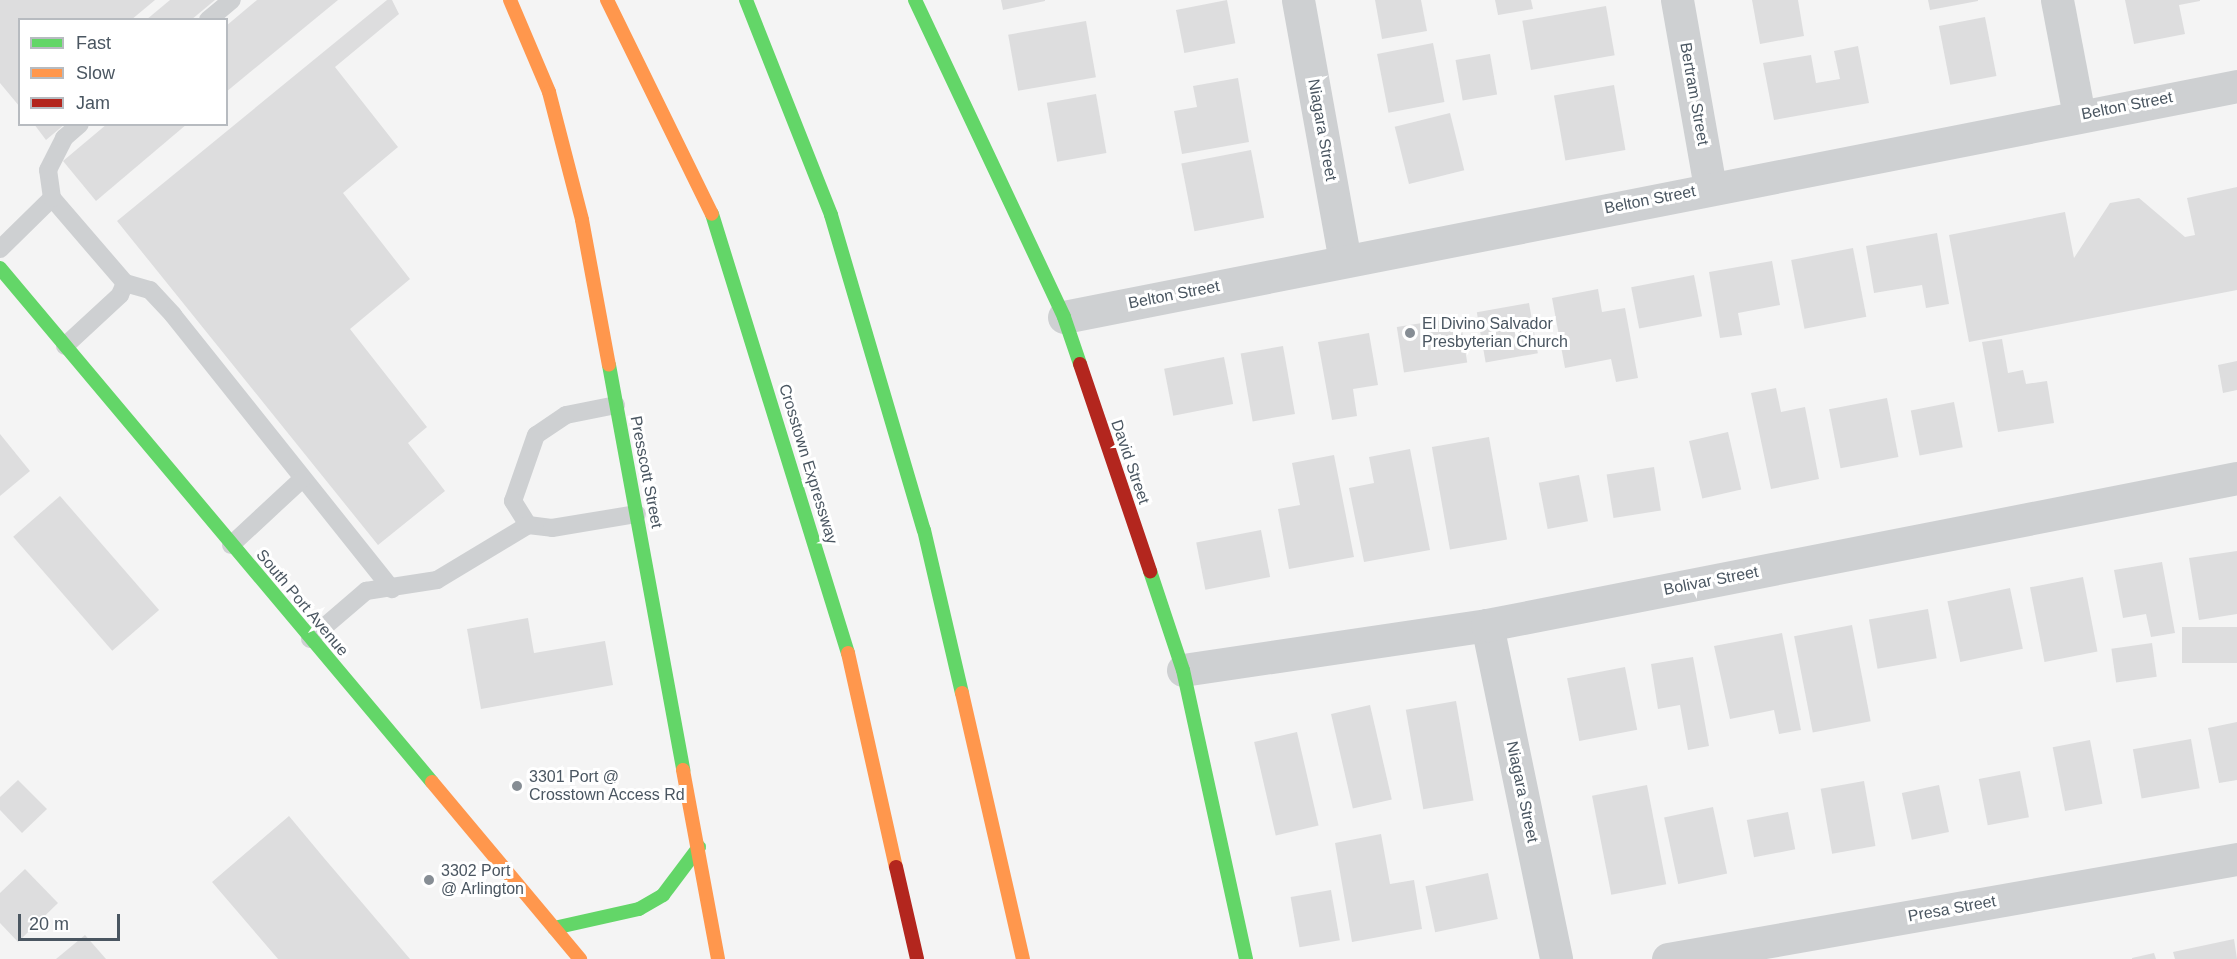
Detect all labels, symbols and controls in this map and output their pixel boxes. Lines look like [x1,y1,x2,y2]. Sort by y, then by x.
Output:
legend [18,18,228,126]
text: Fast [76,33,111,53]
street label: Bertram Street [1676,41,1712,147]
text: Slow [76,63,115,83]
street label: Niagara Street [1304,78,1340,182]
street label: Belton Street [2080,88,2174,124]
text: Jam [76,93,110,113]
street label: Belton Street [1603,182,1697,218]
street label: Belton Street [1127,277,1221,313]
place label: El Divino Salvador Presbyterian Church [1422,314,1568,352]
marker: El Divino Salvador Presbyterian Church [1403,326,1417,340]
street label: Crosstown Expressway [775,382,841,546]
street label: Presscott Street [626,414,666,530]
street label: David Street [1107,417,1153,507]
street label: South Port Avenue [252,545,352,661]
street label: Bolivar Street [1662,562,1760,600]
street label: Niagara Street [1502,740,1542,844]
place label: 3301 Port @ Crosstown Access Rd [529,767,685,805]
marker: 3301 Port @ Crosstown Access Rd [510,779,524,793]
place label: 3302 Port @ Arlington [441,861,525,899]
marker: 3302 Port @ Arlington [422,873,436,887]
street label: Presa Street [1907,892,1997,926]
scale bar [21,902,123,940]
text: 20 m [29,914,69,934]

